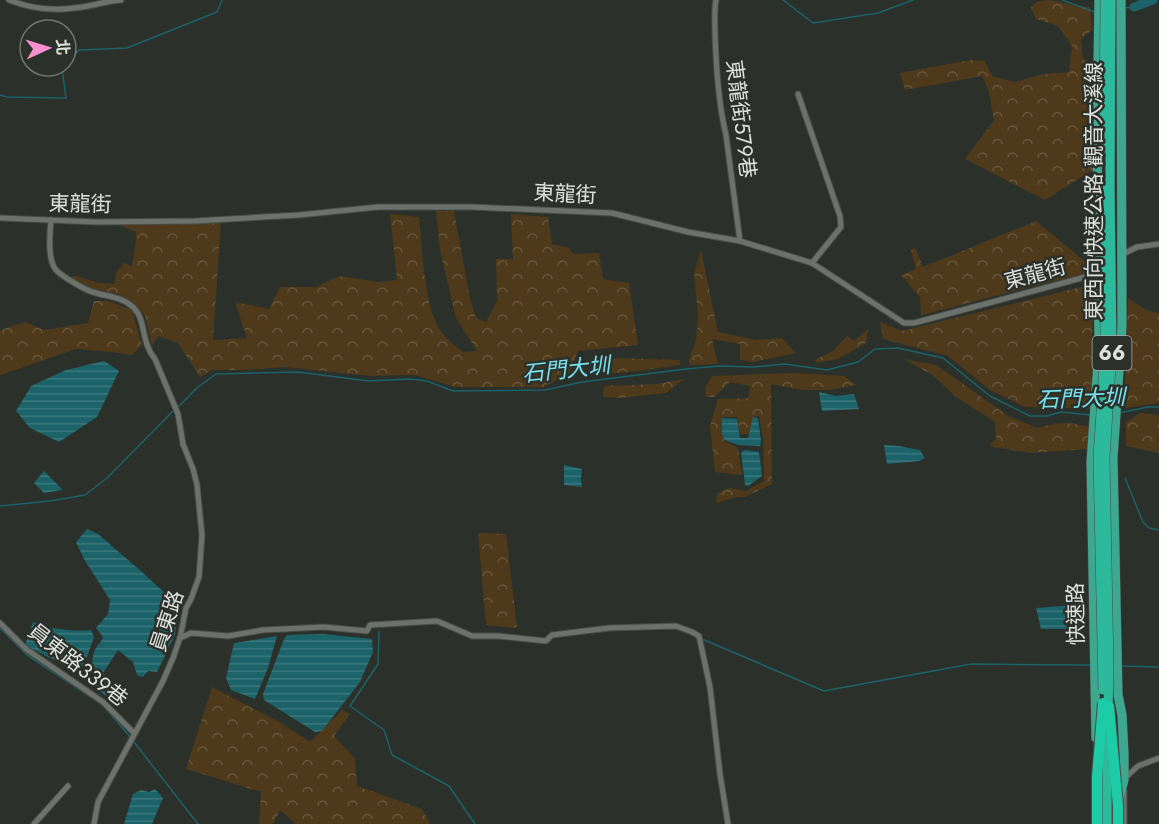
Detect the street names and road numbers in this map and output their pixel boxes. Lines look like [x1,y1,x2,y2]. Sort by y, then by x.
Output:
street label: 東龍街579巷 [719,58,763,180]
street label: 東西向快速公路 觀音大溪線 [1079,62,1109,320]
street label: 東龍街 [533,177,597,211]
street label: 東龍街 [48,188,112,220]
street label: 東龍街 [1001,251,1069,297]
road number: 66 [1092,336,1132,370]
street label: 快速路 [1060,582,1092,646]
street label: 員東路 [143,586,191,656]
street label: 員東路339巷 [22,617,134,713]

